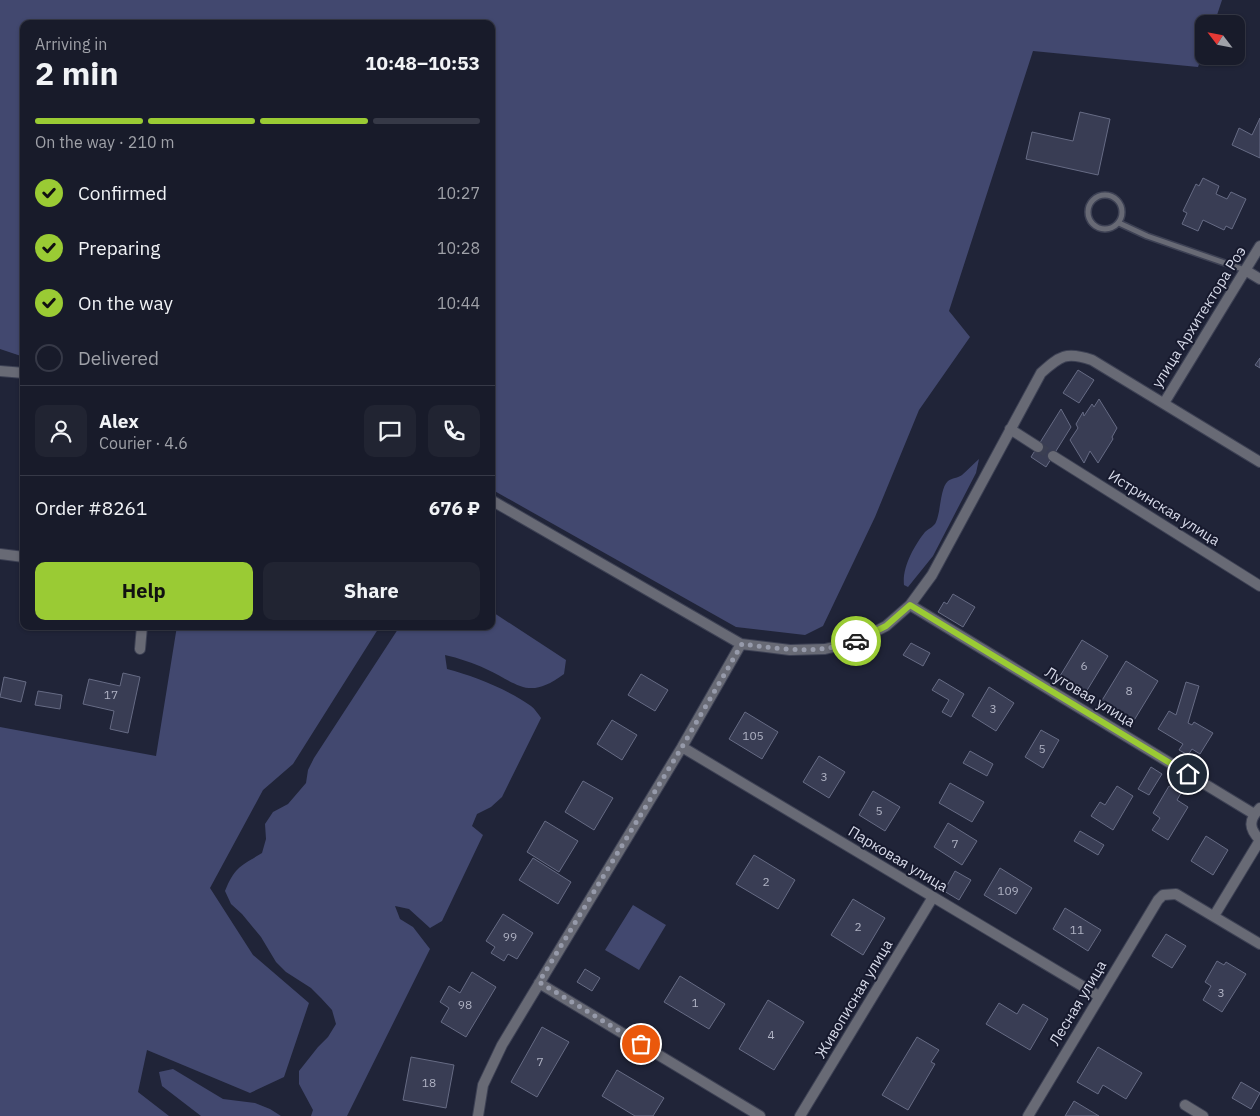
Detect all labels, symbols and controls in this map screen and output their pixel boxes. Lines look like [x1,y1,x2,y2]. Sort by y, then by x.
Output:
north arrow [1195,15,1245,65]
map controls [1195,15,1245,65]
text: Arriving in [35,34,107,54]
text: 10:48–10:53 [365,51,480,75]
text: 2 min [35,52,119,94]
text: On the way · 210 m [35,132,174,152]
icon: check [35,179,63,207]
text: Confirmed [78,181,167,205]
text: 10:27 [437,183,480,203]
icon: check [35,234,63,262]
text: Preparing [78,236,160,260]
text: 10:28 [437,238,480,258]
street label: улица Архитектора Роэ [1147,242,1250,391]
icon: check [35,289,63,317]
text: On the way [78,291,173,315]
text: 10:44 [437,293,480,313]
text: Delivered [78,346,159,370]
button: person [35,405,87,457]
button: chat [364,405,416,457]
button: phone [428,405,480,457]
text: Alex [99,409,139,433]
text: Courier · 4.6 [99,433,188,453]
street label: Истринская улица [1105,465,1224,550]
text: Order #8261 [35,496,147,520]
text: 676 ₽ [429,496,480,520]
button: Help [35,562,253,620]
button: Share [263,562,480,620]
courier [831,616,881,666]
icon: car [842,627,870,655]
house number: 6 [1080,658,1088,673]
street label: Луговая улица [1042,662,1139,731]
house number: 8 [1125,683,1133,698]
house number: 17 [104,687,118,702]
house number: 3 [989,701,997,716]
house number: 105 [742,728,764,743]
house number: 5 [1038,741,1046,756]
pin [1167,753,1209,795]
icon: home [1174,760,1202,788]
house number: 3 [820,769,828,784]
house number: 5 [875,803,883,818]
street label: Парковая улица [845,821,952,896]
house number: 7 [951,836,959,851]
house number: 2 [762,874,770,889]
house number: 109 [997,883,1019,898]
house number: 2 [854,919,862,934]
house number: 11 [1070,922,1084,937]
house number: 99 [503,929,517,944]
street label: Живописная улица [811,936,896,1062]
street label: Лесная улица [1045,957,1110,1049]
house number: 3 [1217,985,1225,1000]
house number: 1 [691,995,699,1010]
house number: 98 [458,997,472,1012]
pin [620,1023,662,1065]
house number: 4 [767,1027,775,1042]
icon: bag [627,1030,655,1058]
house number: 7 [536,1054,544,1069]
house number: 18 [422,1075,436,1090]

